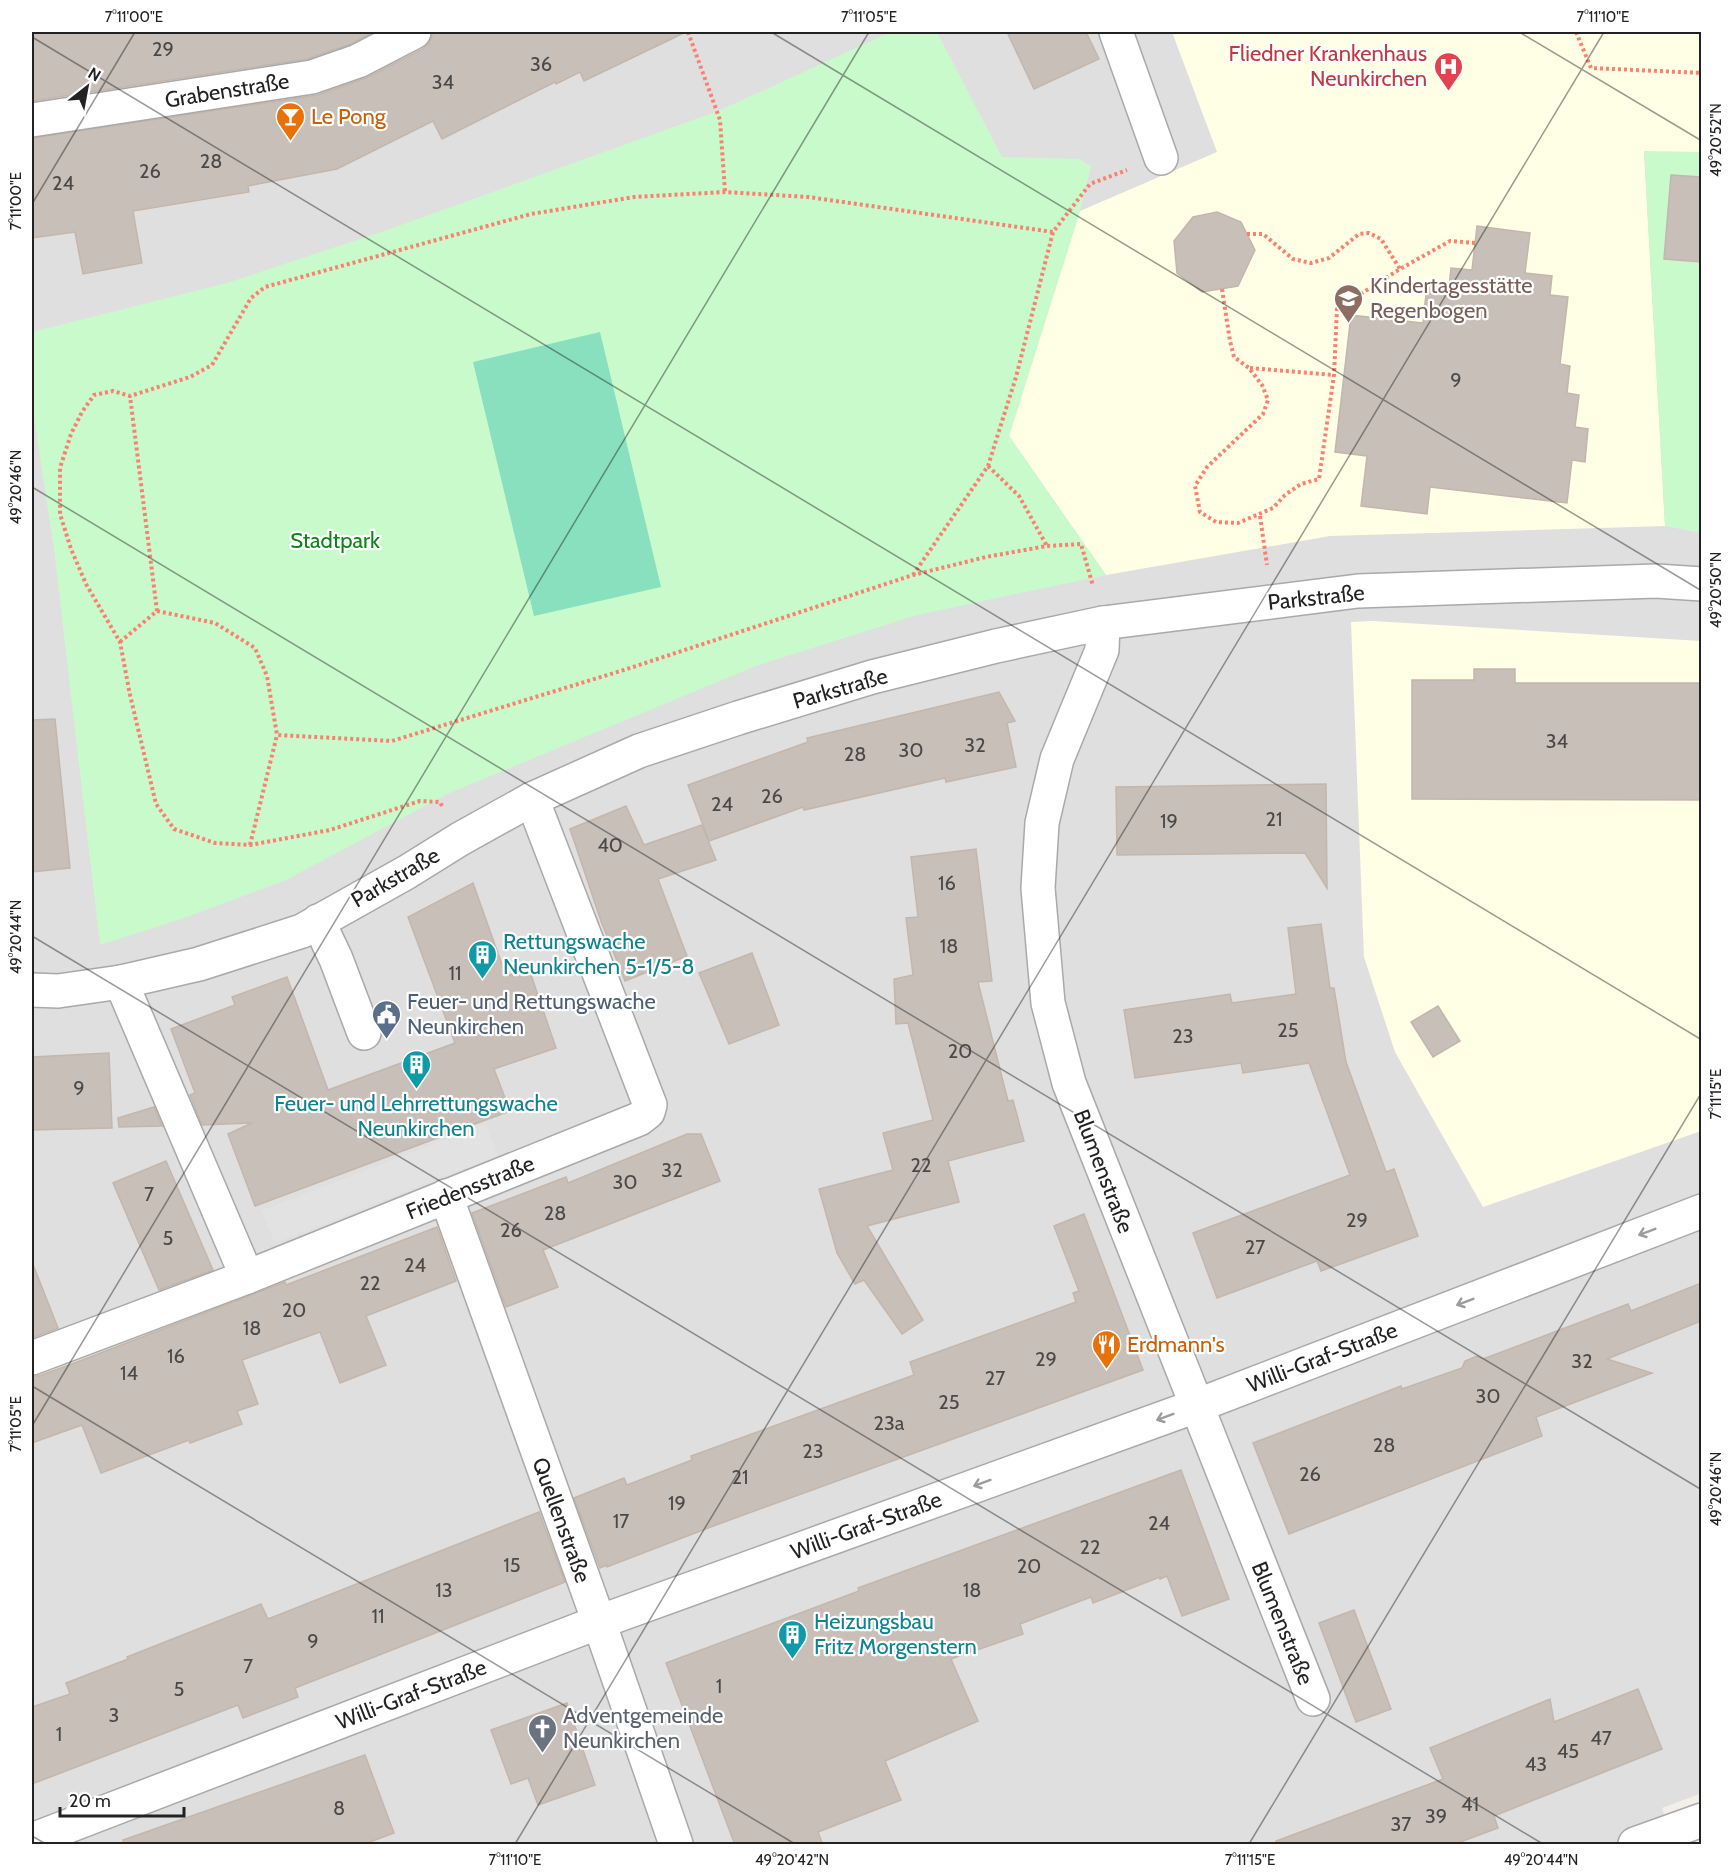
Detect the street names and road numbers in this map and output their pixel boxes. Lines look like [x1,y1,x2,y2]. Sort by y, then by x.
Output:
street label: Grabenstraße [163,67,291,114]
street label: Parkstraße [1266,579,1366,616]
street label: Parkstraße [790,662,891,715]
street label: Parkstraße [346,841,444,913]
street label: Blumenstraße [1068,1106,1139,1237]
street label: Friedensstraße [402,1149,538,1225]
street label: Willi-Graf-Straße [1243,1316,1401,1398]
street label: Quellenstraße [526,1454,597,1586]
street label: Willi-Graf-Straße [787,1486,945,1565]
street label: Blumenstraße [1246,1558,1319,1689]
street label: Willi-Graf-Straße [332,1653,490,1735]

